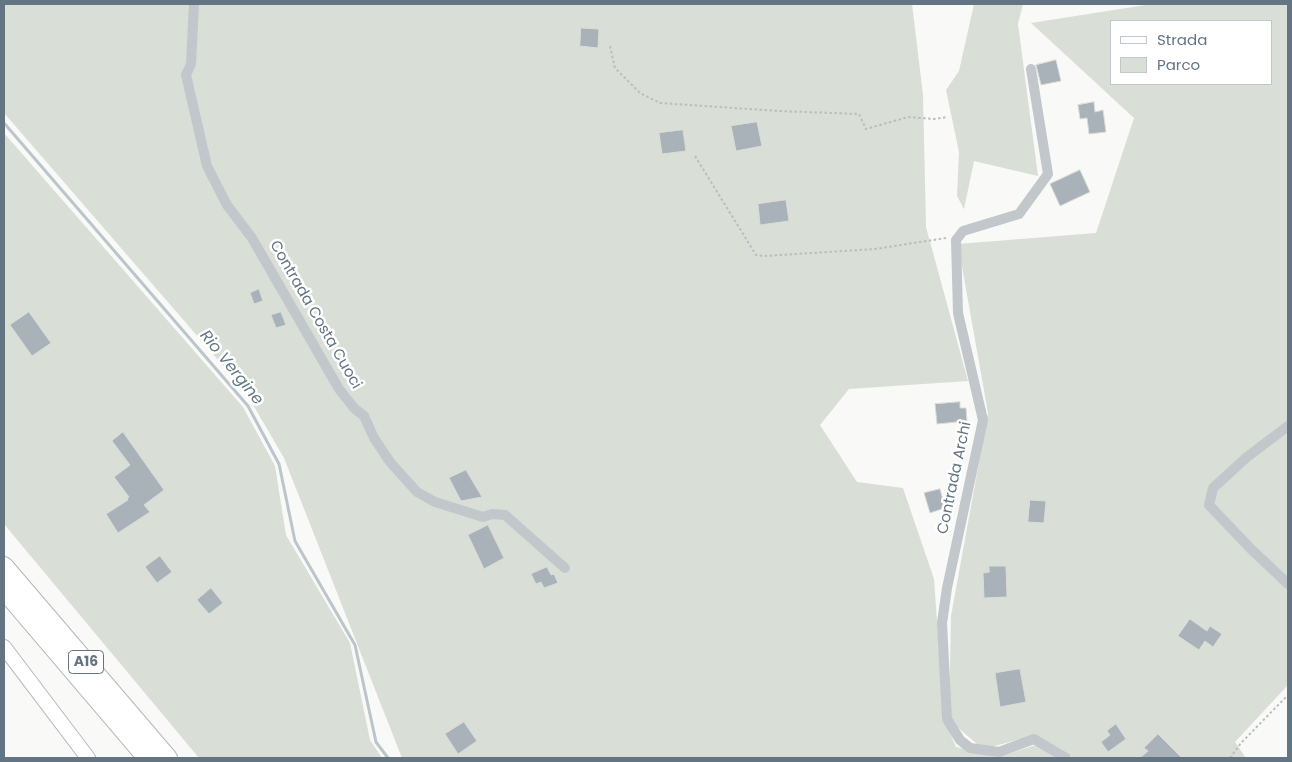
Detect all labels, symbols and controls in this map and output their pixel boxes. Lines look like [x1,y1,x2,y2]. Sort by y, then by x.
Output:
legend [1110,20,1272,85]
text: Strada [1157,29,1207,50]
text: Parco [1157,54,1200,75]
street label: Contrada Costa Cuoci [265,238,365,392]
water label: Rio Vergine [195,327,267,409]
street label: Contrada Archi [934,420,976,536]
road number: A16 [68,650,104,674]

